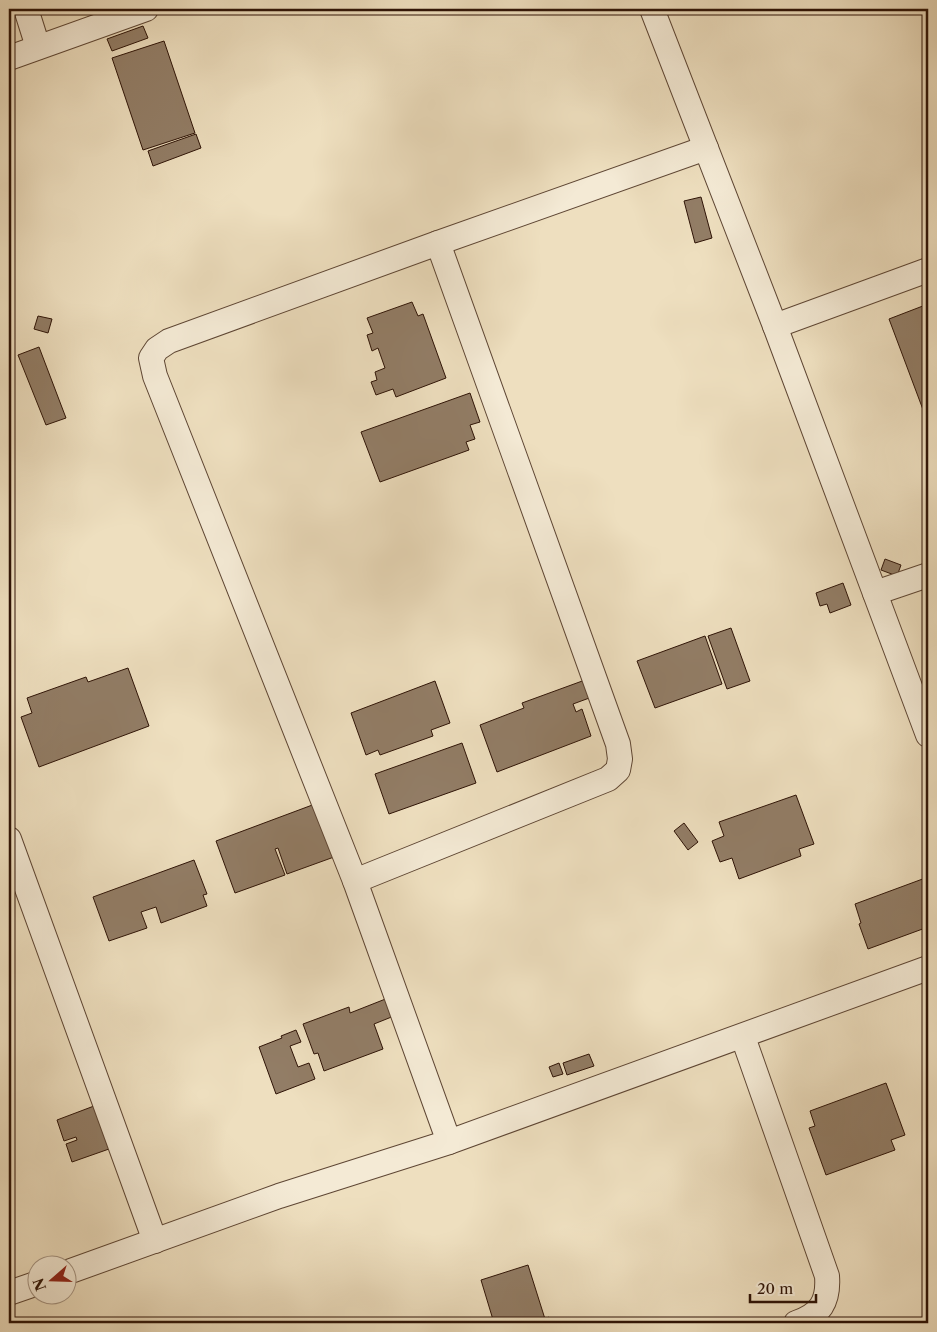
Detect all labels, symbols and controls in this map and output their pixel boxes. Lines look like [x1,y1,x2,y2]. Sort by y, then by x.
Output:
north arrow [28,1254,78,1304]
scale bar [750,1272,816,1304]
text: N [29,1276,50,1293]
text: 20 m [757,1279,793,1298]

